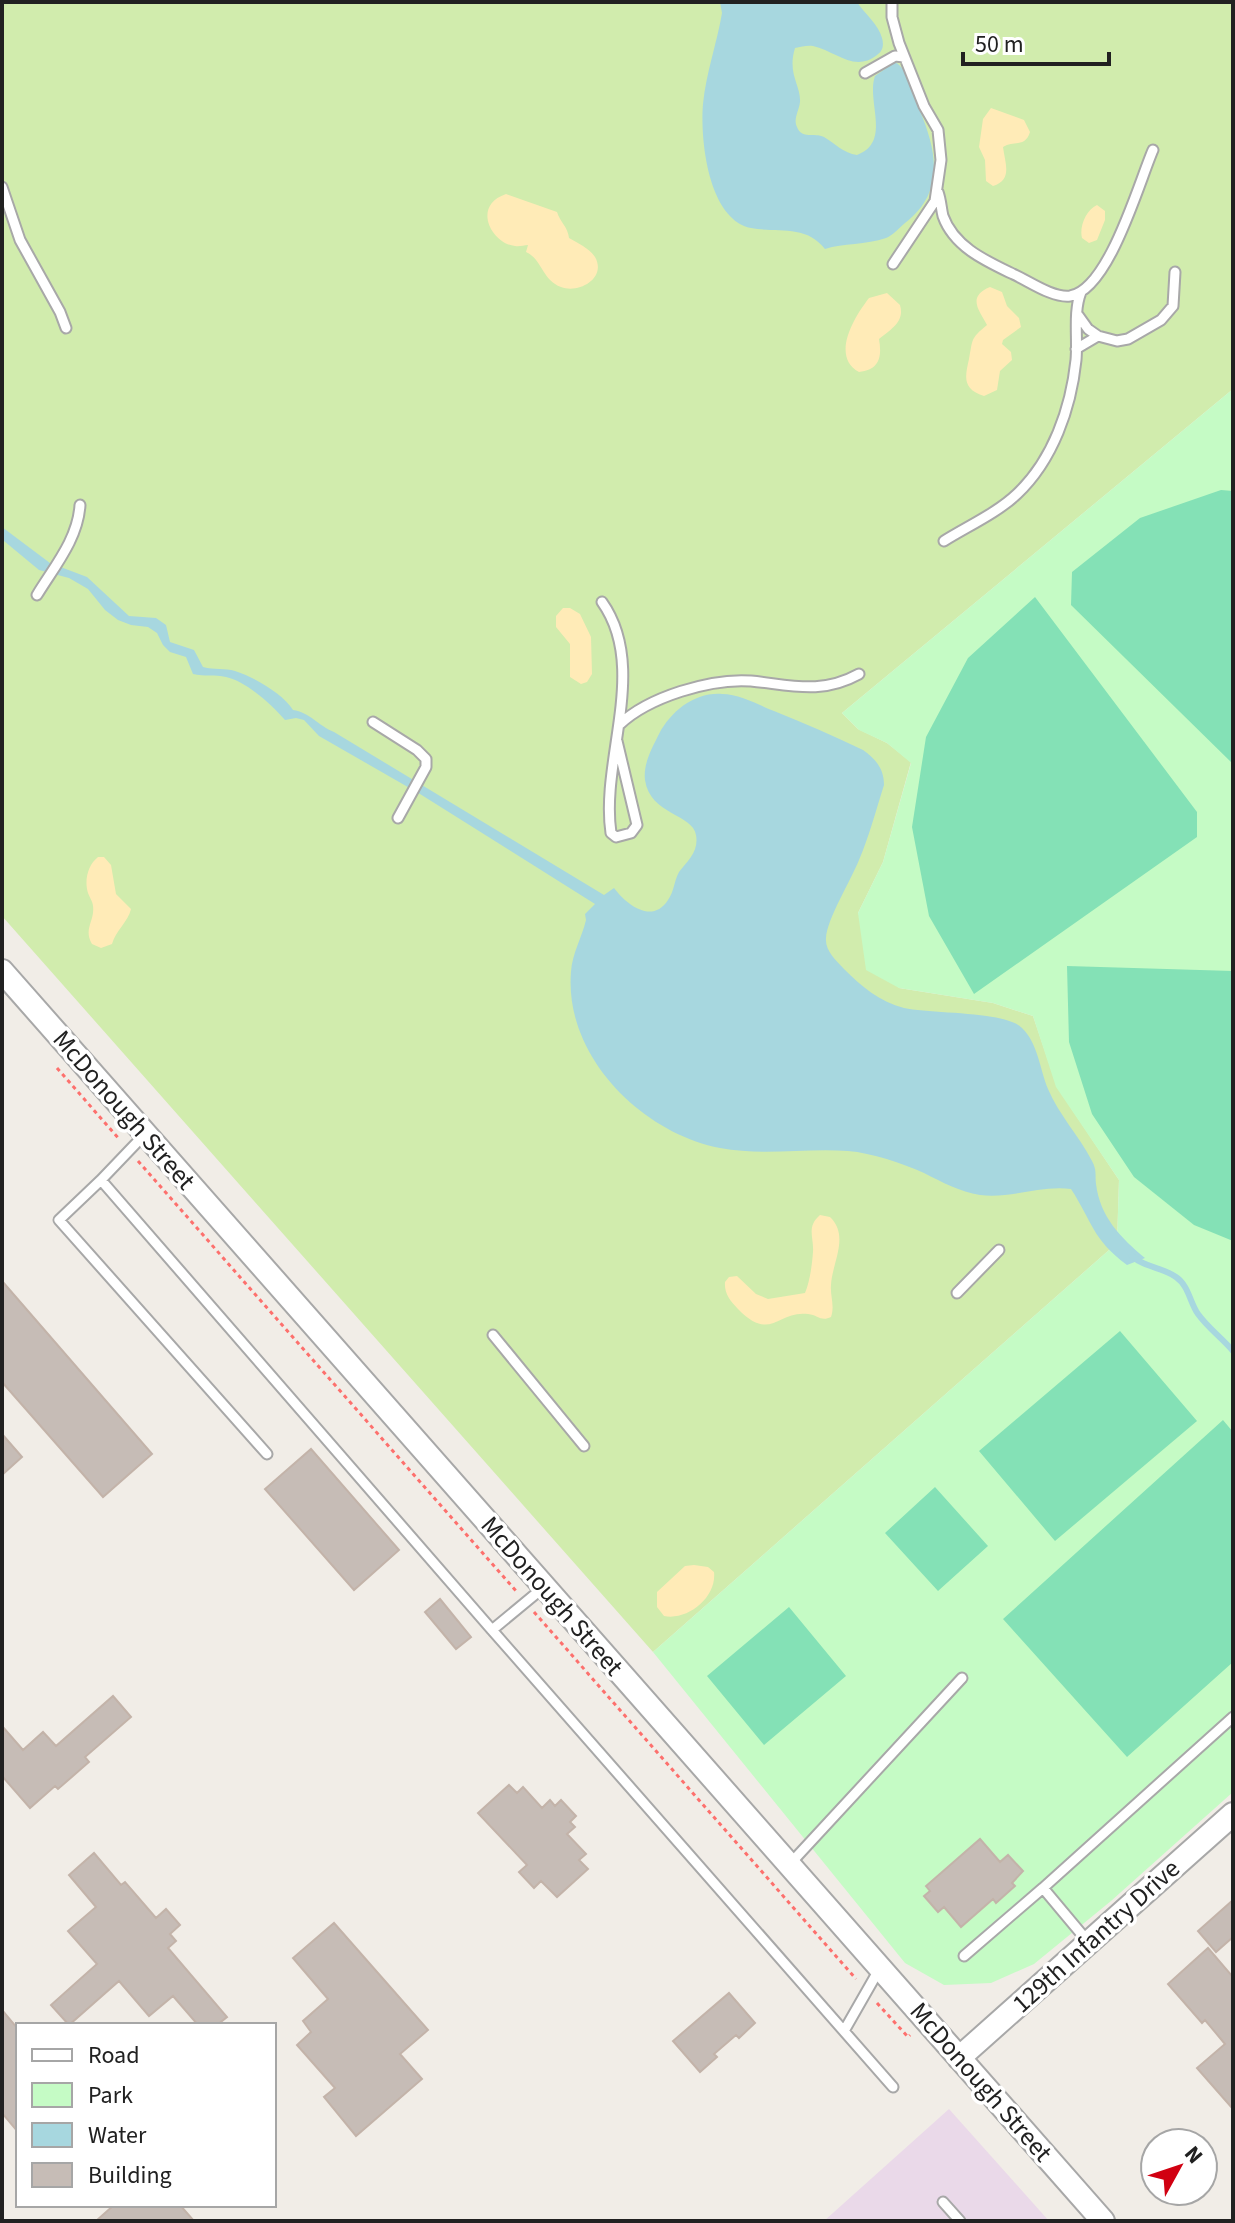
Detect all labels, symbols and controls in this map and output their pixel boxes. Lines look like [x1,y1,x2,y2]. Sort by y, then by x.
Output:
scale bar [963,16,1109,66]
text: 50 m [975,27,1024,62]
street label: McDonough Street [44,1022,204,1198]
street label: McDonough Street [472,1508,632,1684]
street label: 129th Infantry Drive [1004,1850,1188,2022]
street label: McDonough Street [901,1994,1061,2170]
legend [16,2023,276,2207]
text: Road [88,2038,140,2073]
text: Park [88,2078,133,2113]
text: Water [88,2118,147,2153]
north arrow [1139,2127,1219,2207]
text: N [1177,2139,1211,2171]
text: Building [88,2158,172,2193]

